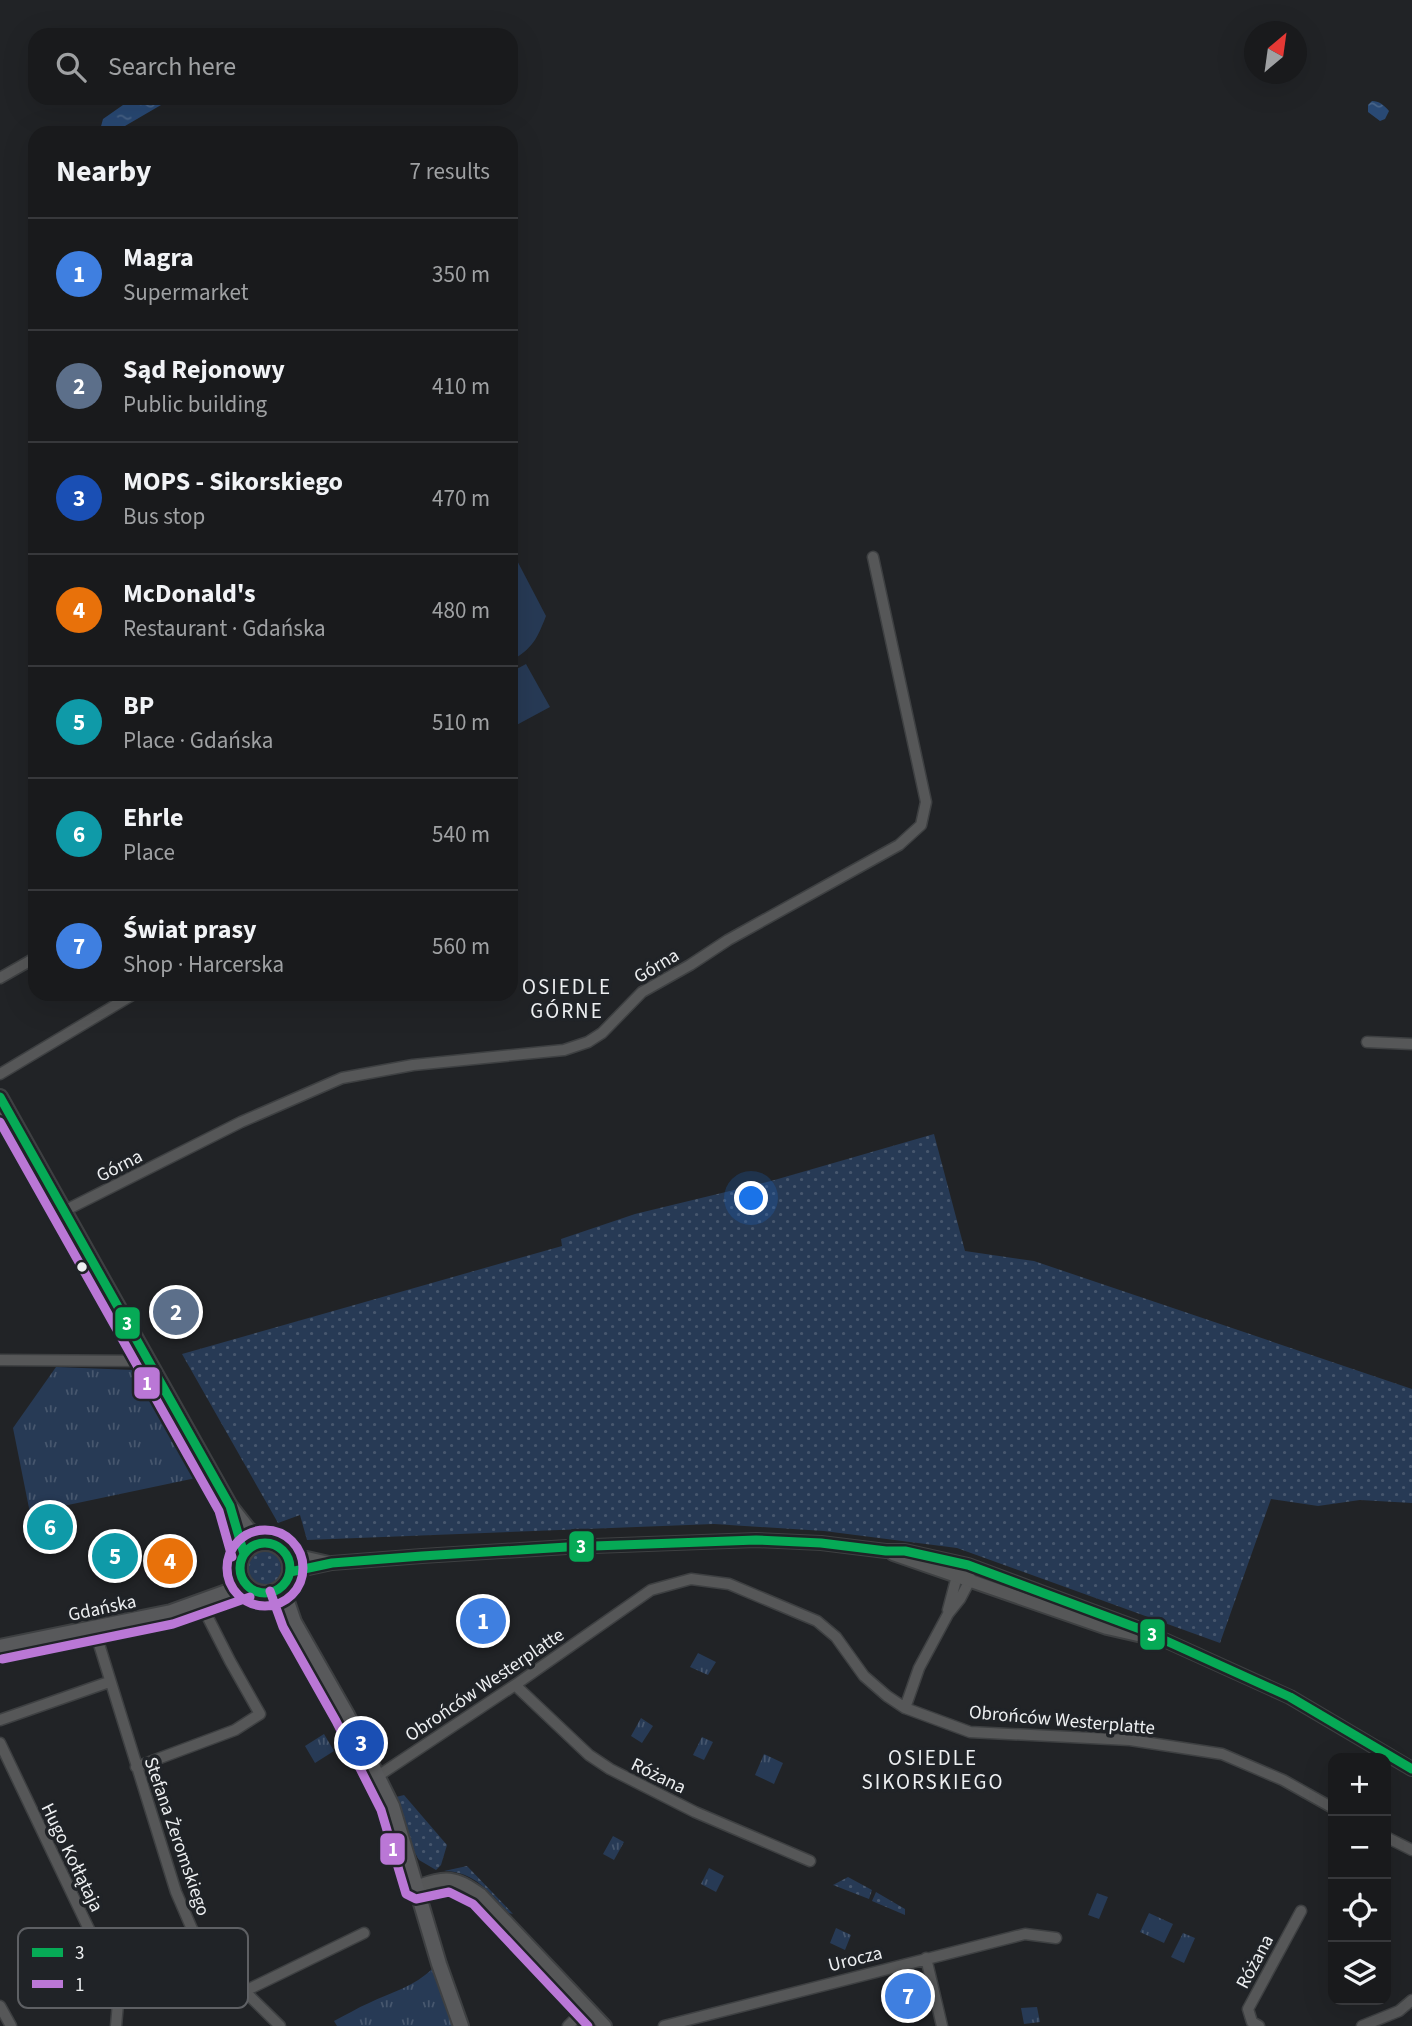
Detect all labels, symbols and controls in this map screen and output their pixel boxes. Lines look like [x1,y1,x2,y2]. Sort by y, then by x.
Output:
north arrow [1244,21,1307,84]
search box [28,28,518,105]
icon: search [52,48,90,86]
text: Search here [108,48,236,85]
text: Nearby [56,150,151,193]
text: 7 results [410,155,490,188]
text: Magra [123,239,194,276]
text: 1 [73,258,85,291]
text: 350 m [432,258,490,291]
text: Supermarket [123,276,249,309]
text: Sąd Rejonowy [123,351,285,388]
text: 2 [73,370,85,403]
text: 410 m [432,370,490,403]
text: Public building [123,388,267,421]
text: MOPS - Sikorskiego [123,463,343,500]
text: 3 [73,482,85,515]
text: 470 m [432,482,490,515]
text: Bus stop [123,500,205,533]
text: McDonald's [123,575,256,612]
text: 4 [73,594,85,627]
text: 480 m [432,594,490,627]
text: Restaurant · Gdańska [123,612,326,645]
text: BP [123,687,154,724]
text: 5 [73,706,85,739]
text: 510 m [432,706,490,739]
text: Place · Gdańska [123,724,273,757]
text: Ehrle [123,799,183,836]
text: 6 [73,818,85,851]
text: 540 m [432,818,490,851]
text: Place [123,836,175,869]
text: Świat prasy [123,911,256,948]
text: 7 [73,930,85,963]
text: 560 m [432,930,490,963]
street label: Górna [629,942,685,990]
text: Shop · Harcerska [123,948,284,981]
district label: OSIEDLE GÓRNE [522,972,612,1026]
street label: Górna [92,1143,147,1189]
your location [734,1181,768,1215]
unlabelled marker [75,1260,89,1274]
pin: 2 [153,1286,199,1338]
line badge: 3 [114,1306,141,1340]
text: 3 [122,1311,132,1338]
line badge: 1 [133,1366,161,1400]
text: 1 [142,1371,152,1398]
pin: 6 [27,1501,73,1553]
pin: 5 [92,1530,138,1582]
line badge: 3 [568,1530,595,1563]
text: 3 [576,1534,586,1561]
pin: 4 [147,1535,193,1587]
street label: Gdańska [66,1588,139,1629]
pin: 1 [460,1595,506,1647]
line badge: 3 [1139,1618,1166,1651]
street label: Obrońców Westerplatte [400,1622,570,1749]
text: 3 [1147,1622,1157,1649]
street label: Obrońców Westerplatte [968,1699,1156,1742]
pin: 3 [338,1717,384,1769]
district label: OSIEDLE SIKORSKIEGO [862,1743,1004,1797]
street label: Różana [626,1752,690,1801]
street label: Stefana Żeromskiego [137,1753,216,1920]
map controls [1328,1753,1391,2005]
button: + [1328,1753,1391,1816]
street label: Hugo Kołłątaja [34,1799,110,1917]
button: − [1328,1816,1391,1879]
line badge: 1 [379,1832,406,1866]
text: 1 [388,1837,398,1864]
button: locate [1328,1879,1391,1942]
legend [18,1928,248,2008]
street label: Różana [1230,1930,1281,1994]
text: 3 [75,1940,84,1967]
street label: Urocza [825,1940,885,1979]
button: layers [1328,1942,1391,2005]
pin: 7 [885,1970,931,2022]
text: 1 [75,1972,84,1999]

